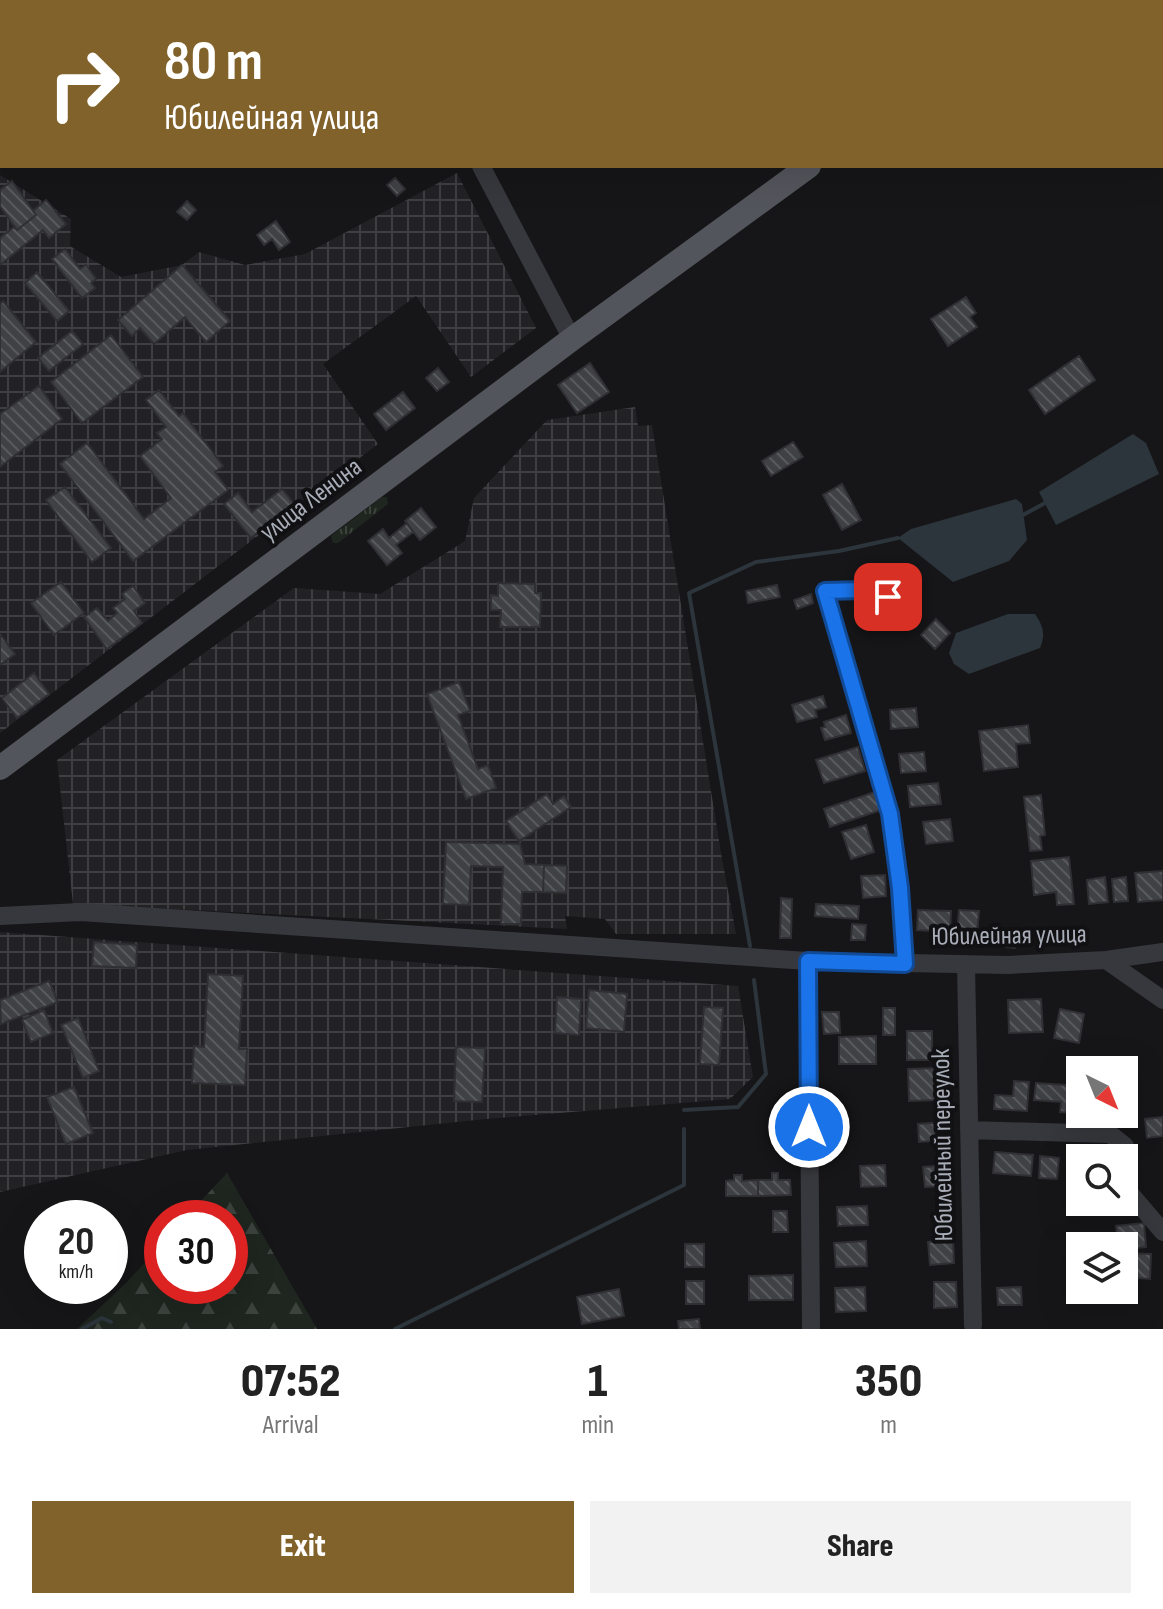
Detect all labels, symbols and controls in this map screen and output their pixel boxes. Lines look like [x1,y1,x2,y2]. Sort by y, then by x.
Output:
text: 80 m [164,29,263,96]
icon: right [32,32,136,136]
text: Юбилейная улица [164,97,379,140]
street label: улица Ленина [254,452,368,548]
pin [854,563,922,631]
icon: arrive [866,575,910,619]
street label: Юбилейная улица [931,919,1087,953]
street label: Юбилейный переулок [926,1048,960,1242]
north arrow [1066,1056,1138,1128]
map controls [1066,1056,1138,1304]
position arrow [767,1085,851,1169]
button: search [1066,1144,1138,1216]
speed limit sign: 30 [144,1200,248,1304]
text: 20 [58,1218,94,1266]
button: layers [1066,1232,1138,1304]
text: km/h [59,1260,93,1284]
text: 07:52 [241,1353,341,1410]
text: 1 [588,1353,608,1410]
text: 350 [855,1353,922,1410]
text: Arrival [263,1410,319,1441]
text: min [581,1410,614,1441]
text: m [880,1410,897,1441]
button: Exit [32,1501,574,1593]
button: Share [590,1501,1131,1593]

